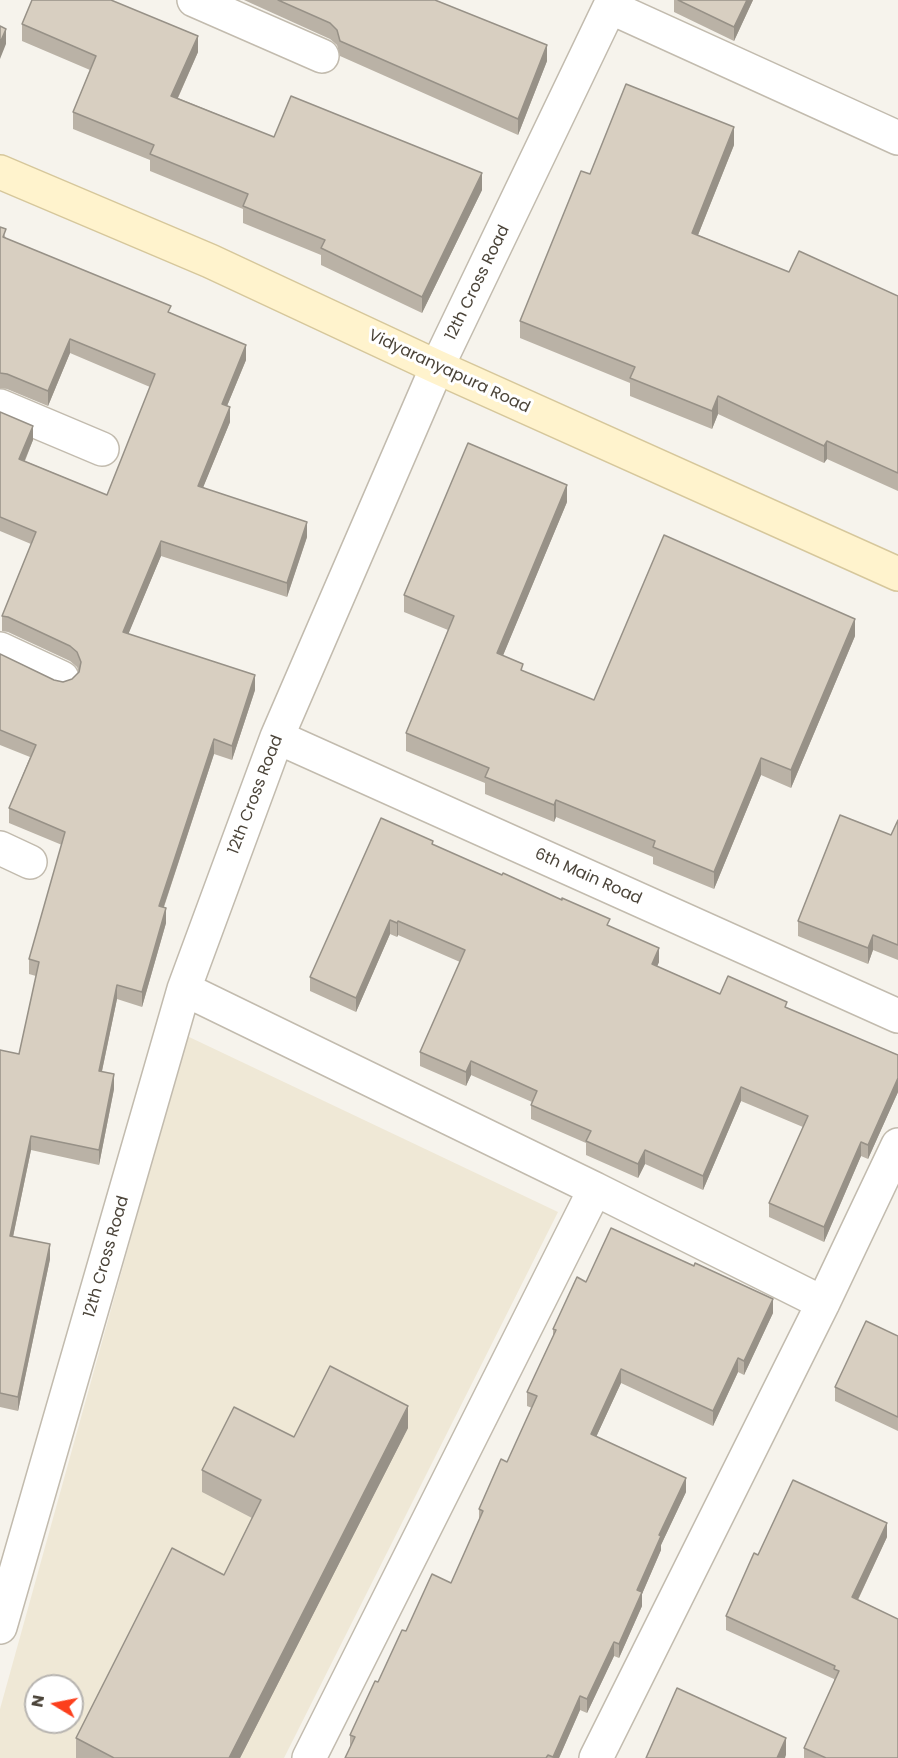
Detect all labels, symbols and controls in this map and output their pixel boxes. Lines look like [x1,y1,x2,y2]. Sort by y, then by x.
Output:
street label: 12th Cross Road [442,222,514,344]
street label: Vidyaranyapura Road [365,326,533,418]
street label: 12th Cross Road [224,733,288,857]
street label: 6th Main Road [532,845,644,909]
street label: 12th Cross Road [80,1194,134,1320]
north arrow [24,1674,84,1734]
text: N [25,1693,50,1709]

